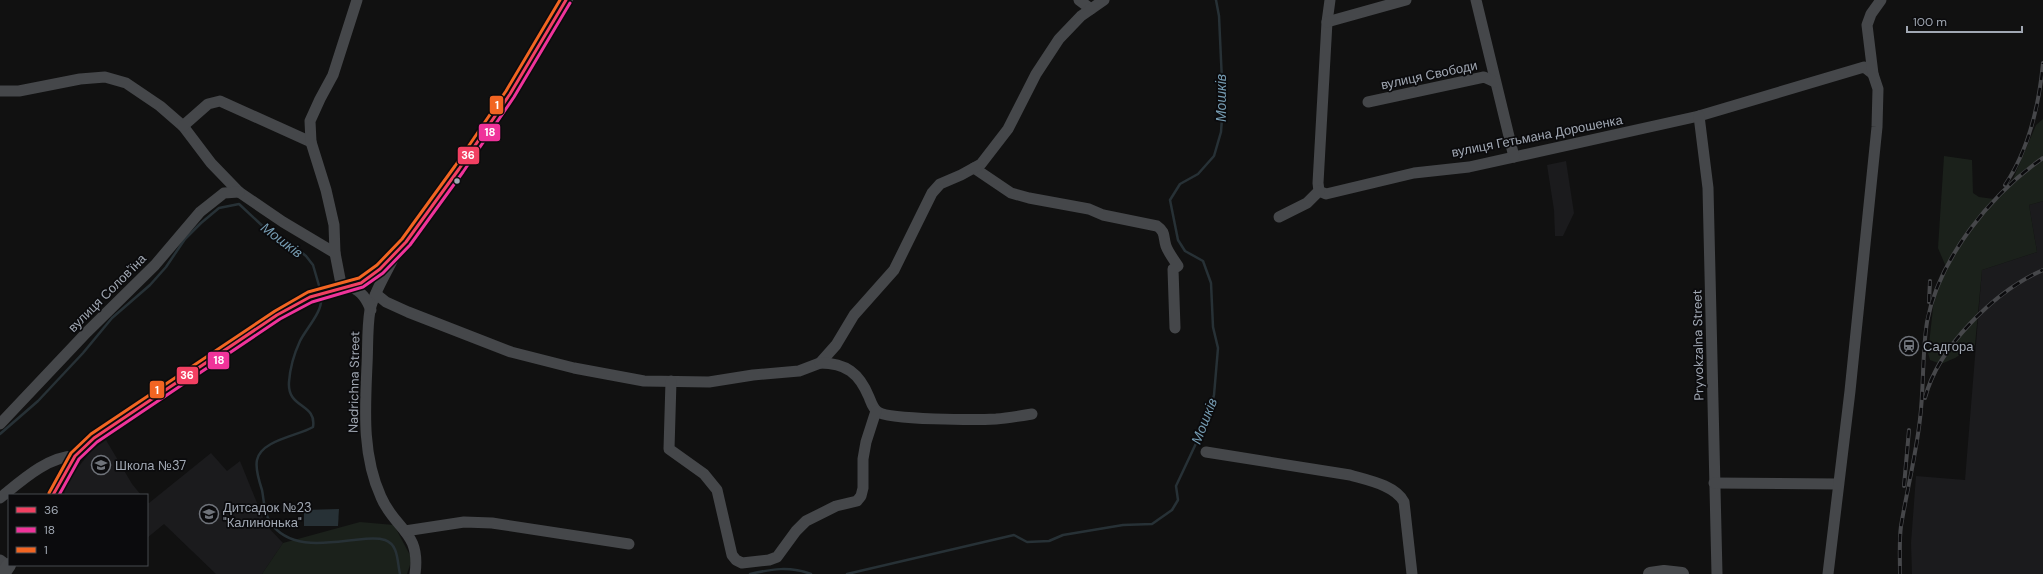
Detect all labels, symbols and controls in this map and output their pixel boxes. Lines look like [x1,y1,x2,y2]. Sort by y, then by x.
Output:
scale bar [1907,8,2022,34]
text: 100 m [1913,14,1947,30]
street label: вулиця Свободи [1379,56,1479,94]
water label: Мошків [1212,74,1230,122]
line badge: 1 [489,95,504,115]
text: 1 [495,98,499,112]
street label: вулиця Гетьмана Дорошенка [1450,111,1625,161]
line badge: 18 [478,123,501,142]
text: 18 [485,125,496,139]
line badge: 36 [457,146,480,165]
text: 36 [461,148,475,162]
unlabelled marker [452,176,462,186]
water label: Мошків [257,218,307,262]
street label: вулиця Солов'їна [64,250,150,336]
street label: Pryvokzalna Street [1689,289,1707,401]
street label: Nadrichna Street [345,331,363,433]
station icon: Садгора [1898,335,1920,357]
place label: Садгора [1923,338,1974,355]
line badge: 18 [207,351,230,370]
text: 18 [214,353,225,367]
line badge: 36 [176,366,199,385]
text: 36 [180,368,194,382]
line badge: 1 [149,380,165,399]
text: 1 [155,383,159,397]
water label: Мошків [1187,395,1221,447]
school or university icon: Школа №37 [90,454,112,476]
place label: Школа №37 [115,457,186,474]
legend [8,494,148,566]
place label: Дитсадок №23 "Калинонька" [223,499,312,531]
text: 36 [44,502,59,518]
school or university icon: Дитсадок №23 "Калинонька" [198,503,220,525]
text: 18 [44,522,55,538]
text: 1 [44,542,48,558]

